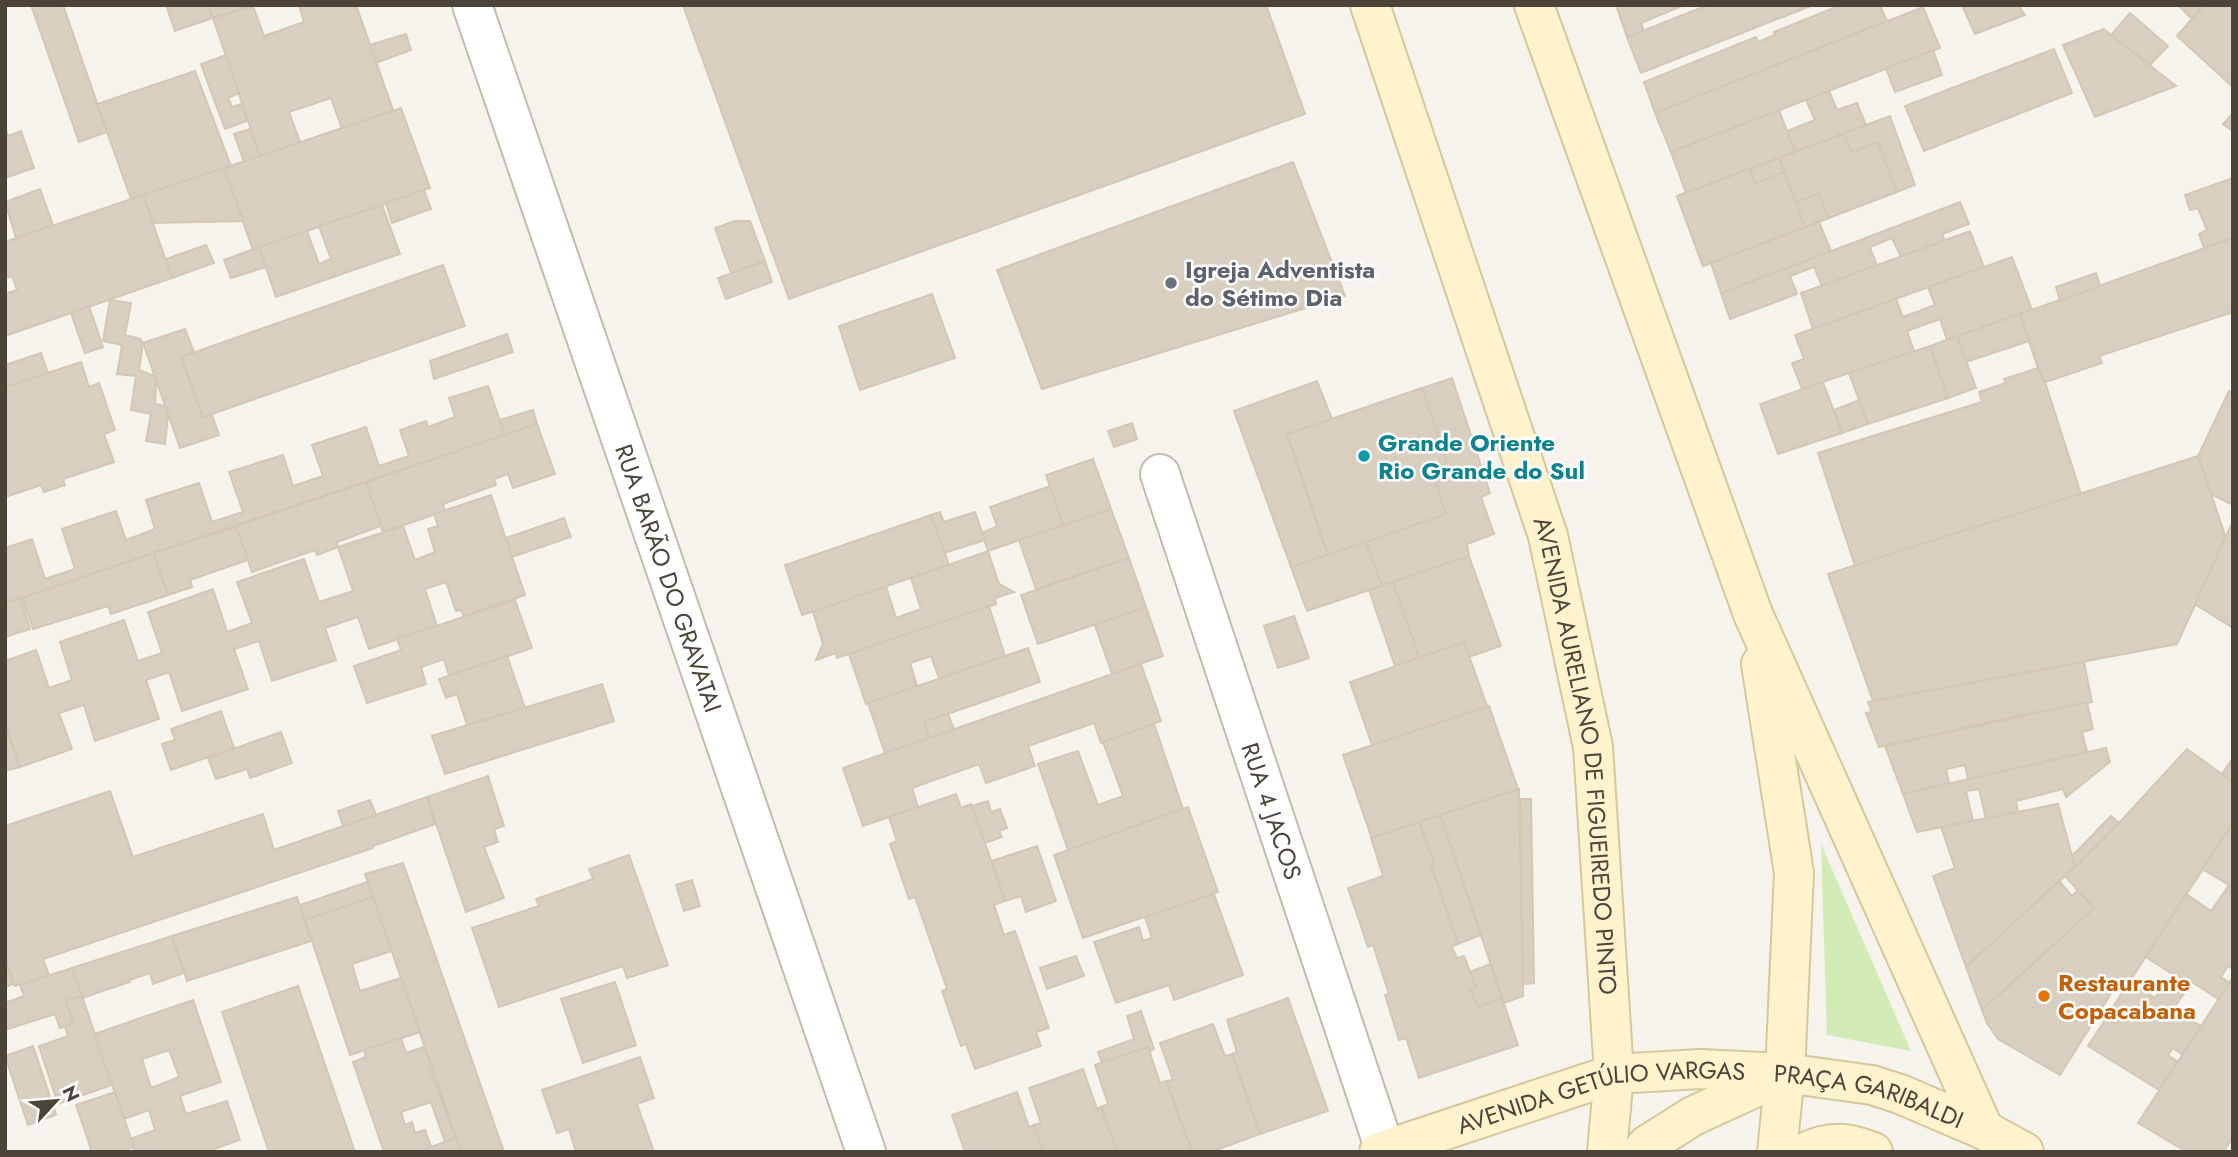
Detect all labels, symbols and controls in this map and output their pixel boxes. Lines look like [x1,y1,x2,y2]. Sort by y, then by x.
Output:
place label: Igreja Adventista do Sétimo Dia [1185,252,1375,315]
marker: Igreja Adventista do Sétimo Dia [1163,275,1179,291]
place label: Grande Oriente Rio Grande do Sul [1378,425,1585,488]
street label: RUA BARÃO DO GRAVATAI [607,439,731,717]
marker: Grande Oriente Rio Grande do Sul [1356,448,1372,464]
street label: AVENIDA AURELIANO DE FIGUEIREDO PINTO [1525,512,1626,996]
street label: RUA 4 JACOS [1233,738,1311,884]
place label: Restaurante Copacabana [2058,965,2196,1028]
marker: Restaurante Copacabana [2036,988,2052,1004]
street label: AVENIDA GETÚLIO VARGAS [1452,1051,1746,1142]
street label: PRAÇA GARIBALDI [1773,1055,1969,1137]
north arrow [21,1066,91,1136]
text: N [55,1081,86,1106]

